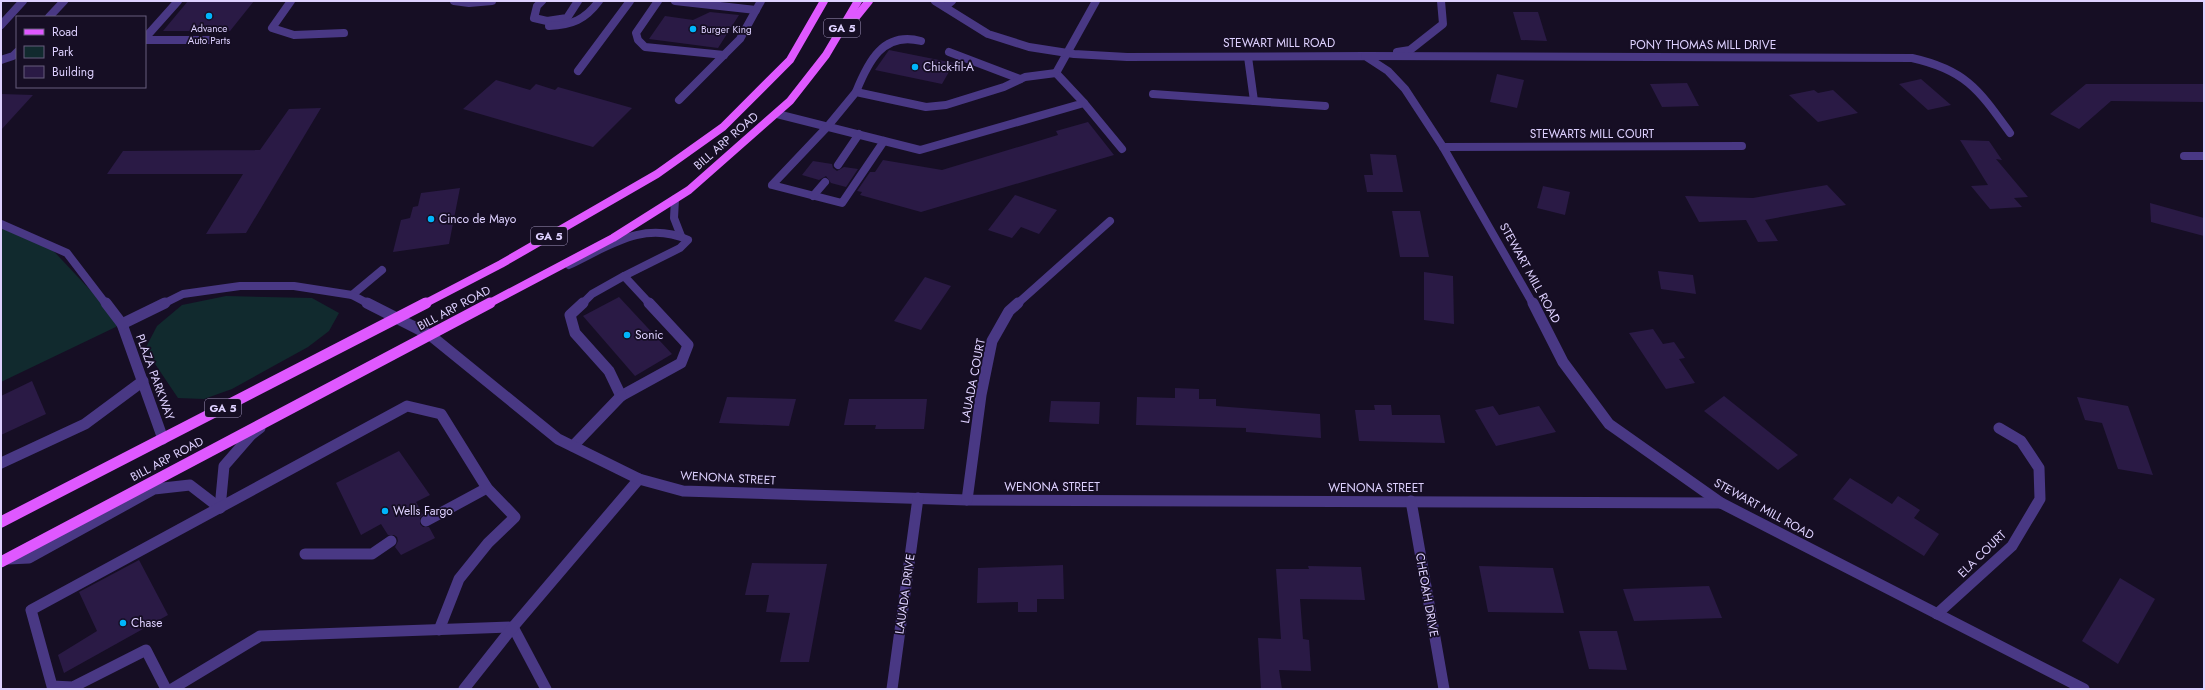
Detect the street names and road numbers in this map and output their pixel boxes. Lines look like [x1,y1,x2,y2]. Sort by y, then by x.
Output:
road number: GA 5 [824,19,860,37]
street label: STEWART MILL ROAD [1223,34,1335,52]
street label: PONY THOMAS MILL DRIVE [1630,36,1776,54]
street label: BILL ARP ROAD [690,108,762,174]
street label: STEWARTS MILL COURT [1530,125,1655,143]
street label: STEWART MILL ROAD [1495,220,1565,326]
road number: GA 5 [531,227,567,245]
street label: BILL ARP ROAD [414,281,494,335]
street label: PLAZA PARKWAY [131,331,179,423]
street label: LAUADA COURT [956,337,990,425]
road number: GA 5 [205,399,241,417]
street label: BILL ARP ROAD [127,432,207,486]
street label: WENONA STREET [680,467,777,490]
street label: STEWART MILL ROAD [1711,474,1817,544]
street label: WENONA STREET [1004,478,1100,496]
street label: WENONA STREET [1328,479,1424,497]
street label: ELA COURT [1954,526,2011,582]
street label: CHEOAH DRIVE [1411,552,1443,638]
street label: LAUADA DRIVE [890,553,920,635]

